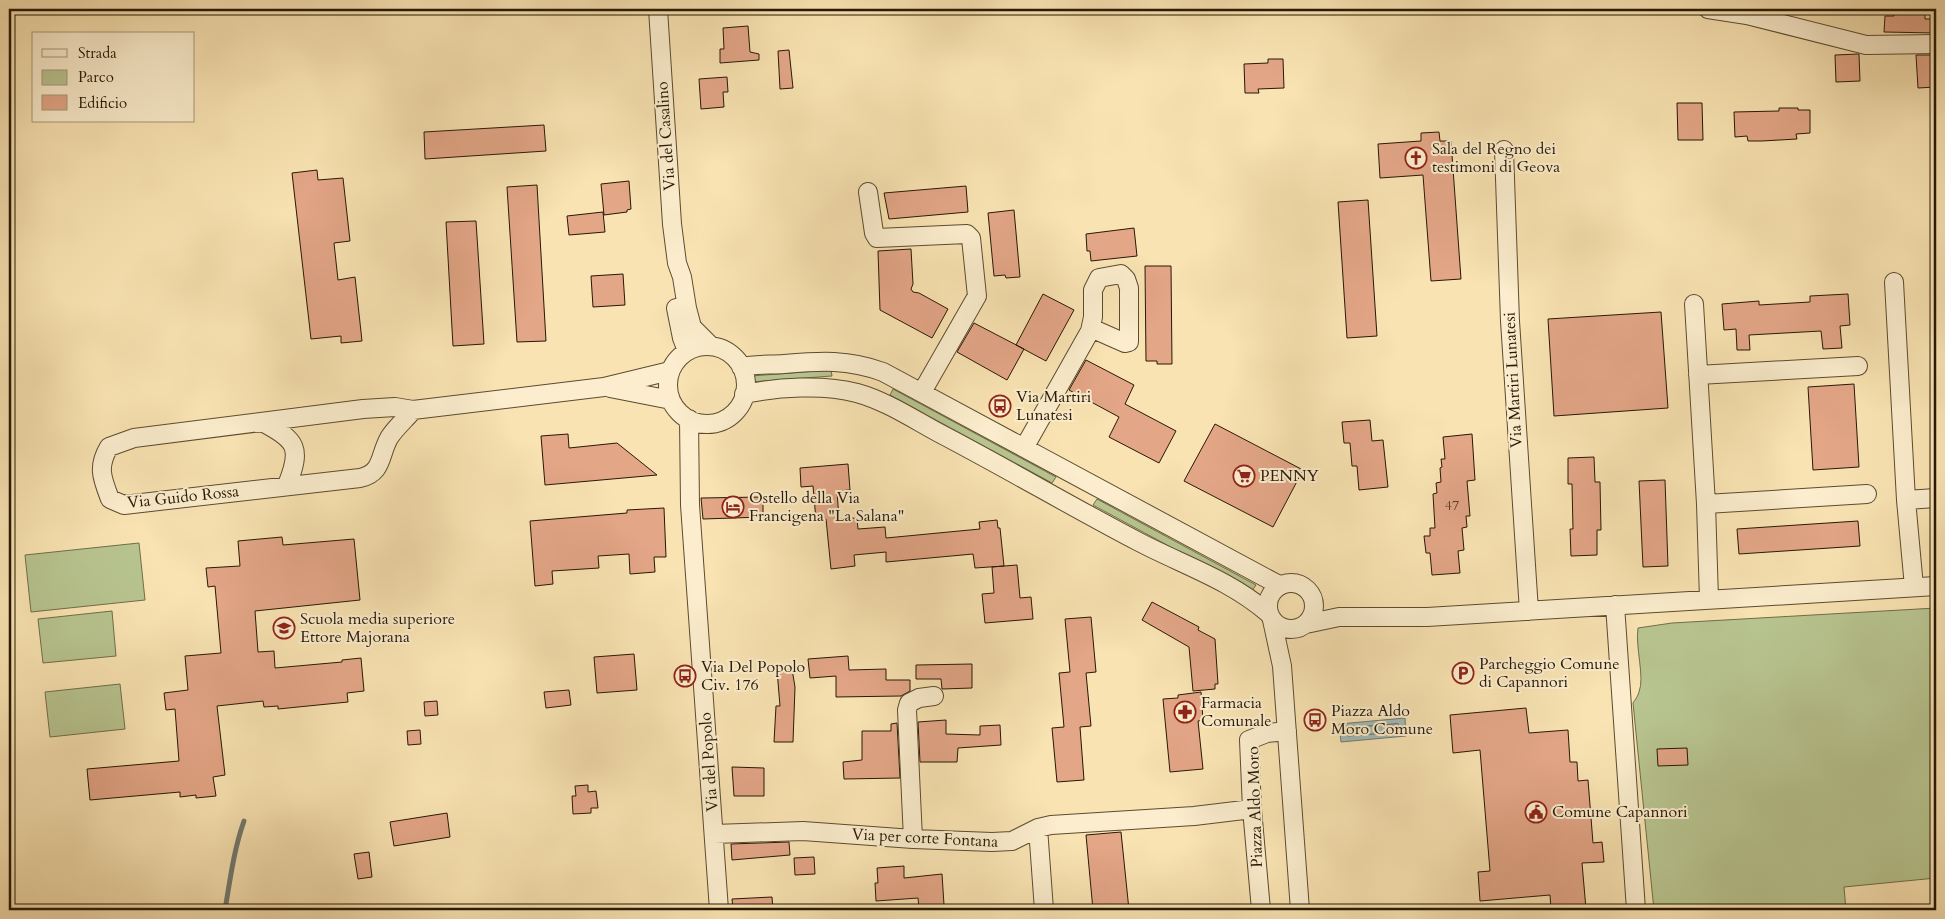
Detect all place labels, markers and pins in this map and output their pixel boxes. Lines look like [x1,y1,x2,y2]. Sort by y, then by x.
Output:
place label: Sala del Regno dei testimoni di Geova [1432,138,1560,178]
church icon: Sala del Regno dei testimoni di Geova [1404,146,1428,170]
place label: Via Martiri Lunatesi [1016,386,1092,426]
bus stop icon: Via Martiri Lunatesi [988,394,1012,418]
supermarket icon: PENNY [1232,464,1256,488]
place label: PENNY [1260,465,1319,487]
place label: Ostello della Via Francigena "La Salana" [749,487,904,527]
hotel icon: Ostello della Via Francigena "La Salana" [721,495,745,519]
place label: Scuola media superiore Ettore Majorana [300,608,455,648]
school or university icon: Scuola media superiore Ettore Majorana [272,616,296,640]
place label: Parcheggio Comune di Capannori [1479,653,1620,693]
place label: Via Del Popolo Civ. 176 [701,656,805,696]
parking icon: Parcheggio Comune di Capannori [1451,661,1475,685]
bus stop icon: Via Del Popolo Civ. 176 [673,664,697,688]
place label: Farmacia Comunale [1201,692,1272,732]
pharmacy icon: Farmacia Comunale [1173,700,1197,724]
place label: Piazza Aldo Moro Comune [1331,700,1433,740]
bus stop icon: Piazza Aldo Moro Comune [1303,708,1327,732]
public building icon: Comune Capannori [1524,800,1548,824]
place label: Comune Capannori [1552,801,1688,823]

